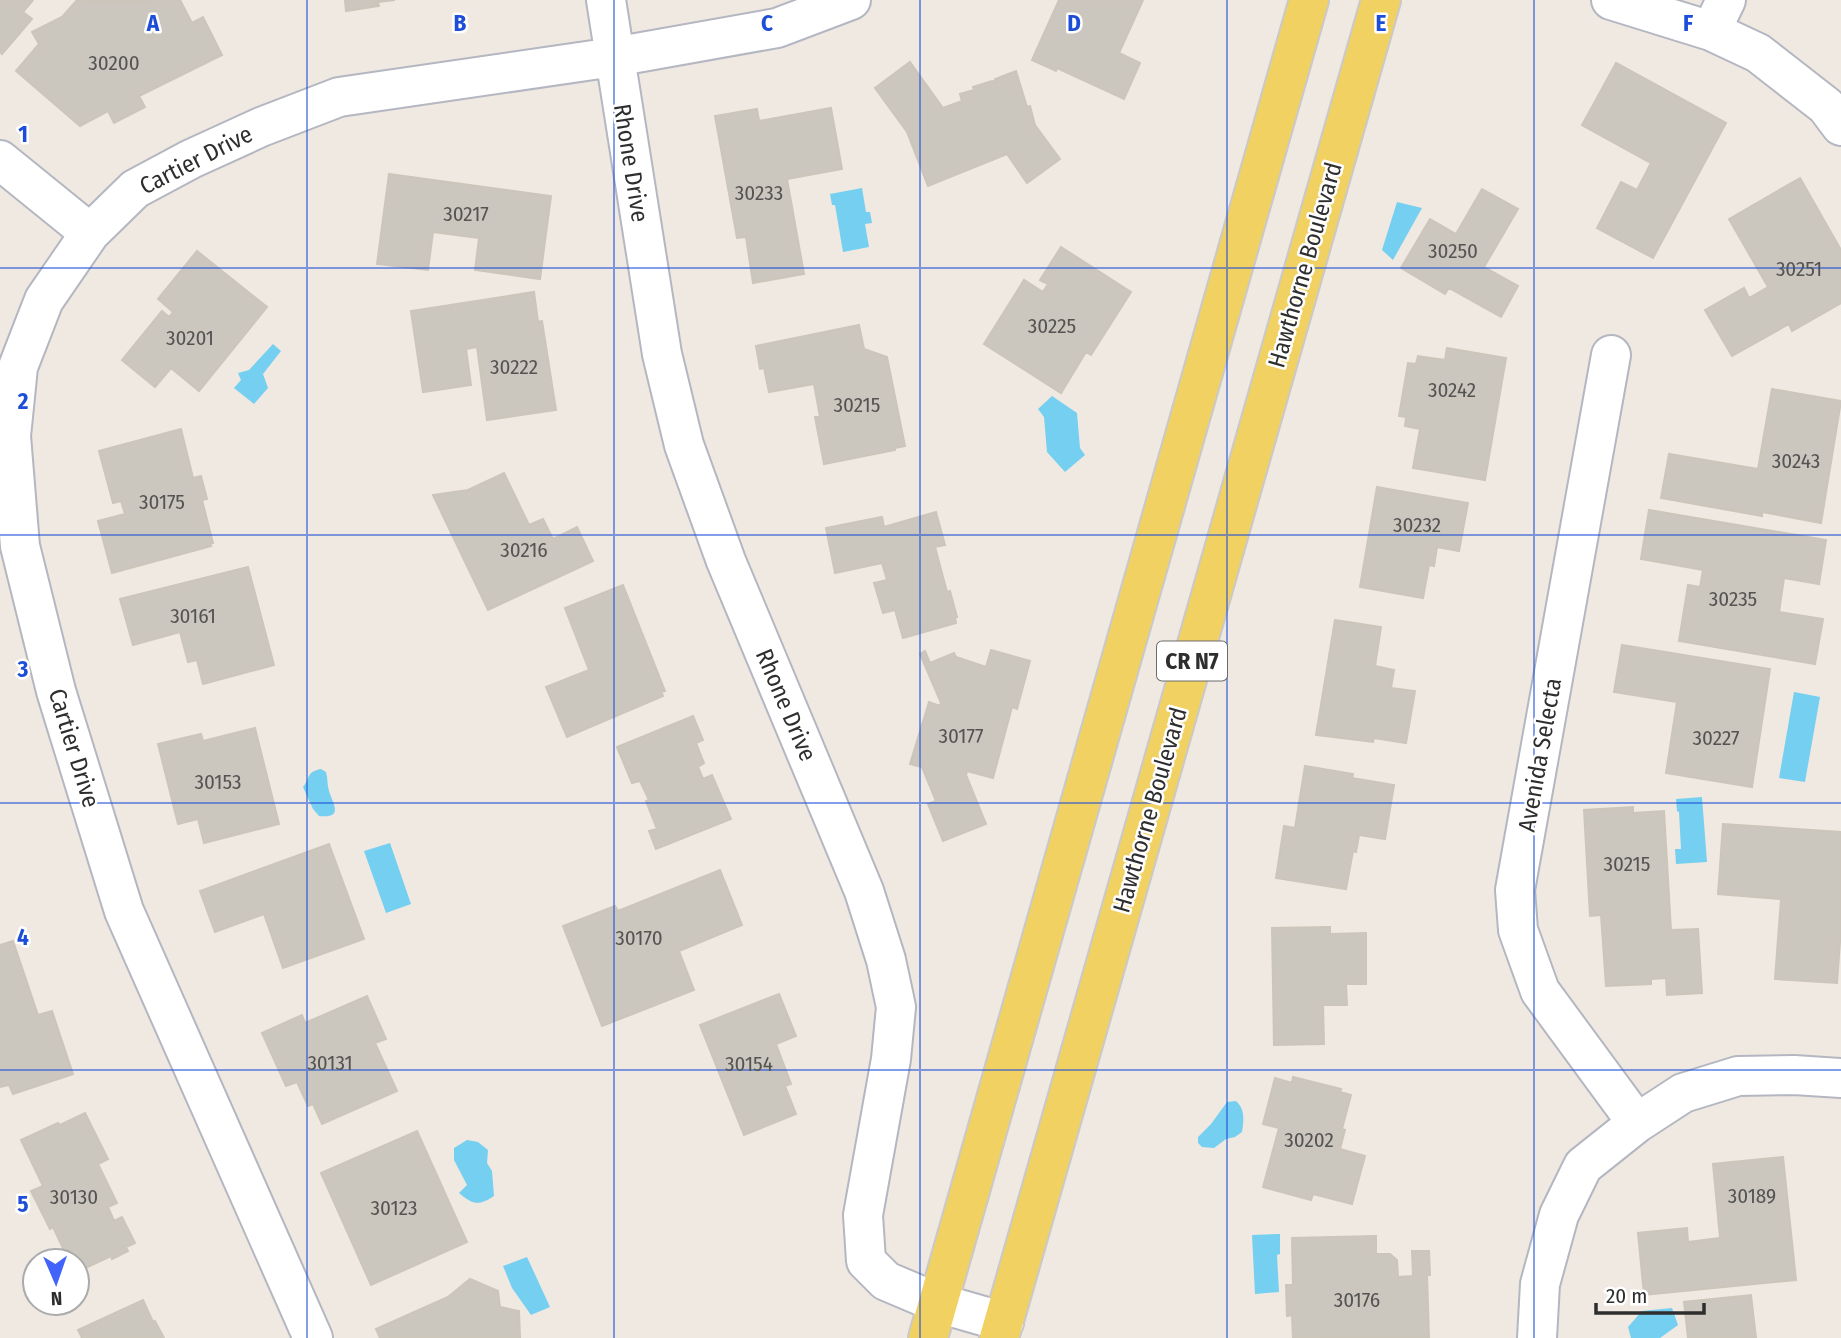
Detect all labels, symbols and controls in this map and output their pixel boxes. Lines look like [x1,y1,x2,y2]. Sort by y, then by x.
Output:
text: A [146,9,160,37]
text: B [454,9,467,37]
text: C [761,9,773,37]
text: D [1067,9,1081,37]
text: E [1376,9,1387,37]
text: F [1683,9,1693,37]
house number: 30200 [88,50,140,76]
street label: Rhone Drive [608,102,654,224]
text: 1 [18,120,28,148]
street label: Cartier Drive [135,120,257,200]
street label: Hawthorne Boulevard [1262,159,1348,371]
house number: 30233 [735,180,783,206]
house number: 30217 [443,201,489,227]
house number: 30250 [1428,238,1478,264]
house number: 30251 [1776,256,1822,282]
house number: 30225 [1028,313,1076,339]
house number: 30201 [166,325,214,351]
house number: 30222 [490,354,538,380]
house number: 30242 [1428,377,1476,403]
text: 2 [17,387,29,415]
house number: 30215 [834,392,880,418]
house number: 30243 [1772,448,1820,474]
house number: 30175 [139,489,185,515]
house number: 30232 [1393,512,1441,538]
house number: 30216 [500,537,548,563]
house number: 30235 [1709,586,1757,612]
house number: 30161 [170,603,216,629]
road number: CR N7 [1157,642,1227,680]
street label: Rhone Drive [750,645,822,765]
text: 3 [17,655,29,683]
street label: Avenida Selecta [1513,676,1567,834]
street label: Cartier Drive [43,685,105,811]
street label: Hawthorne Boulevard [1107,704,1193,916]
house number: 30177 [938,723,984,749]
house number: 30227 [1692,725,1740,751]
house number: 30153 [194,769,242,795]
house number: 30215 [1604,851,1650,877]
text: 4 [17,923,29,951]
house number: 30170 [615,925,663,951]
house number: 30131 [307,1050,353,1076]
house number: 30154 [725,1051,773,1077]
house number: 30202 [1284,1127,1334,1153]
house number: 30189 [1728,1183,1776,1209]
house number: 30130 [50,1184,98,1210]
text: 5 [17,1190,29,1218]
house number: 30123 [371,1195,417,1221]
north arrow [21,1247,91,1317]
scale bar [1596,1272,1704,1316]
text: 20 m [1606,1283,1647,1309]
text: N [50,1287,63,1310]
house number: 30176 [1334,1287,1380,1313]

